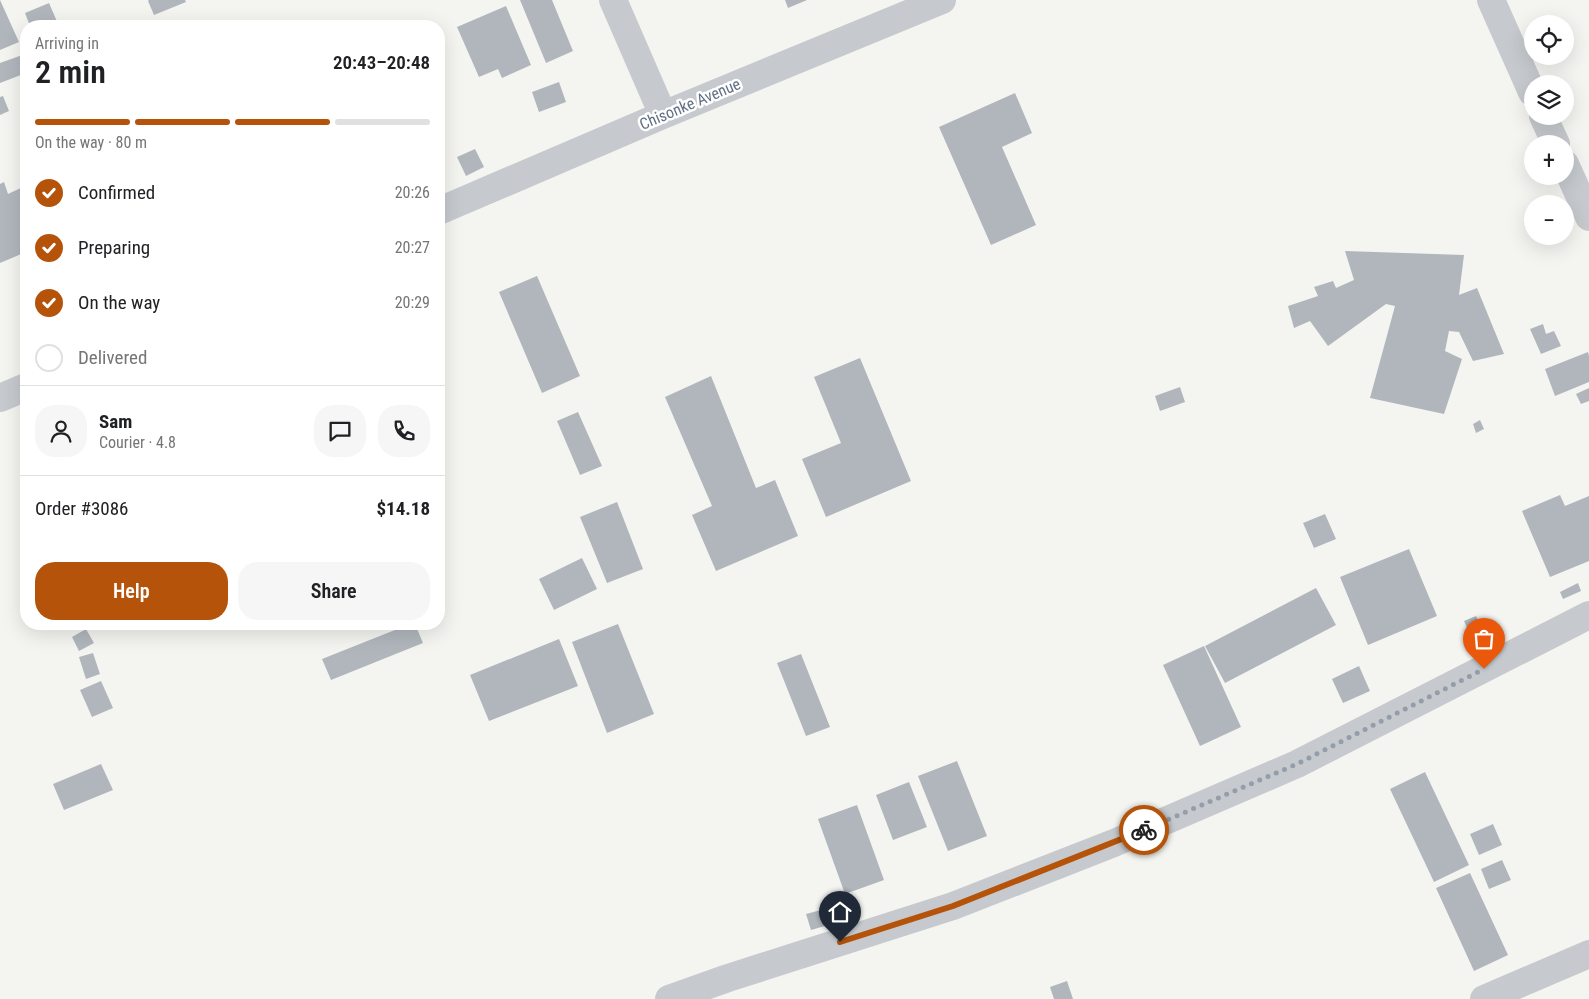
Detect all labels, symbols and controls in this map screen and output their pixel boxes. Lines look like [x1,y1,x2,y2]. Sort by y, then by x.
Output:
map controls [1524,15,1574,245]
button: locate [1524,15,1574,65]
text: Arriving in [35,34,99,53]
text: 20:43–20:48 [333,51,430,74]
text: 2 min [35,53,106,91]
street label: Chisonke Avenue [637,74,743,134]
button: layers [1524,75,1574,125]
text: On the way · 80 m [35,133,147,152]
button: + [1524,135,1574,185]
icon: check [35,179,63,207]
text: Confirmed [78,181,155,204]
text: 20:26 [395,183,430,202]
button: − [1524,195,1574,245]
icon: check [35,234,63,262]
text: Preparing [78,236,150,259]
text: 20:27 [395,238,430,257]
icon: check [35,289,63,317]
text: On the way [78,291,160,314]
text: 20:29 [395,293,430,312]
text: Delivered [78,346,147,369]
button: person [35,405,87,457]
button: chat [314,405,366,457]
button: phone [378,405,430,457]
text: Sam [99,410,132,433]
text: Courier · 4.8 [99,433,176,452]
text: Order #3086 [35,497,128,520]
text: $14.18 [376,497,430,520]
button: Help [35,562,228,620]
button: Share [238,562,430,620]
pin [1463,618,1505,669]
icon: bag [1470,625,1498,653]
courier [1119,805,1169,855]
icon: bike [1130,816,1158,844]
pin [819,891,861,942]
icon: home [826,898,854,926]

